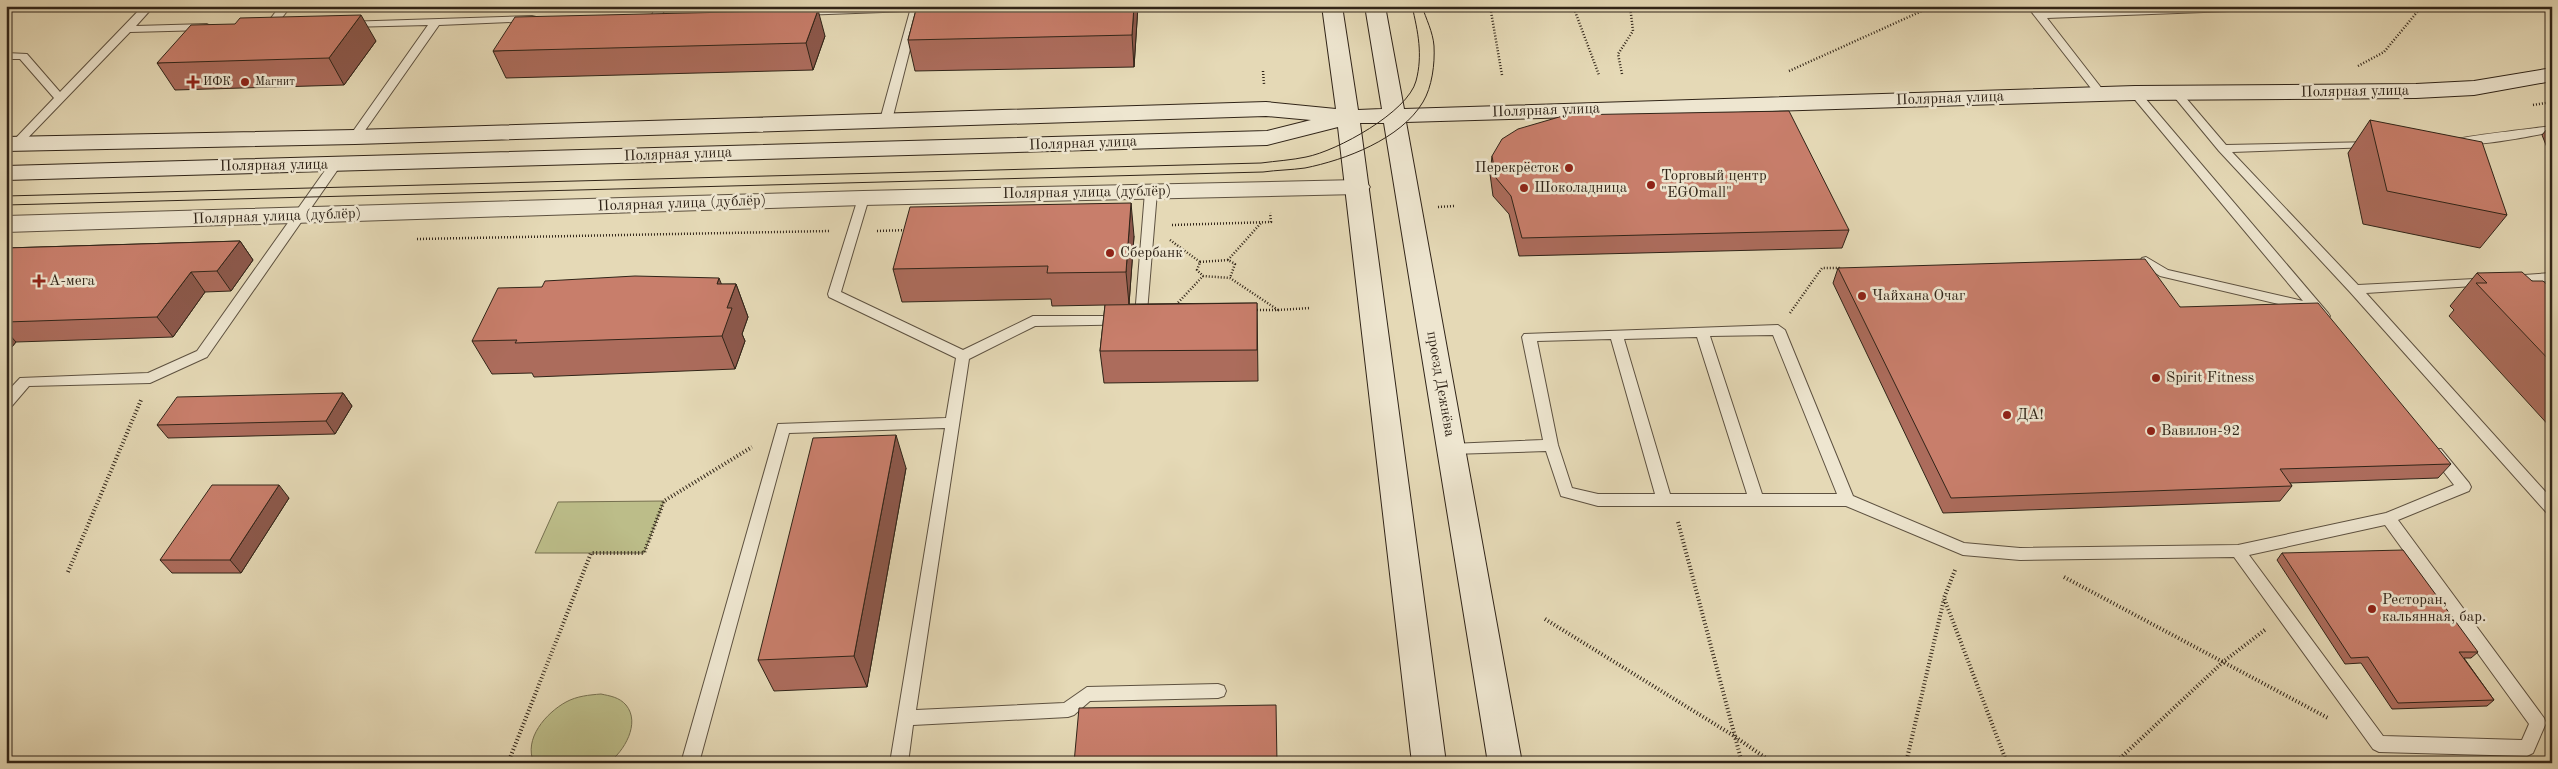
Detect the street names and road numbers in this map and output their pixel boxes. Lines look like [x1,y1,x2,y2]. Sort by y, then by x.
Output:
street label: Полярная улица [2301,84,2410,100]
street label: Полярная улица [1896,90,2005,108]
street label: Полярная улица [1492,102,1601,120]
street label: Полярная улица [1029,135,1138,153]
street label: Полярная улица [624,146,733,164]
street label: Полярная улица [220,158,329,174]
street label: Полярная улица (дублёр) [1003,184,1171,202]
street label: Полярная улица (дублёр) [597,194,767,214]
street label: Полярная улица (дублёр) [192,207,362,227]
street label: проезд Дежнёва [1423,330,1457,439]

